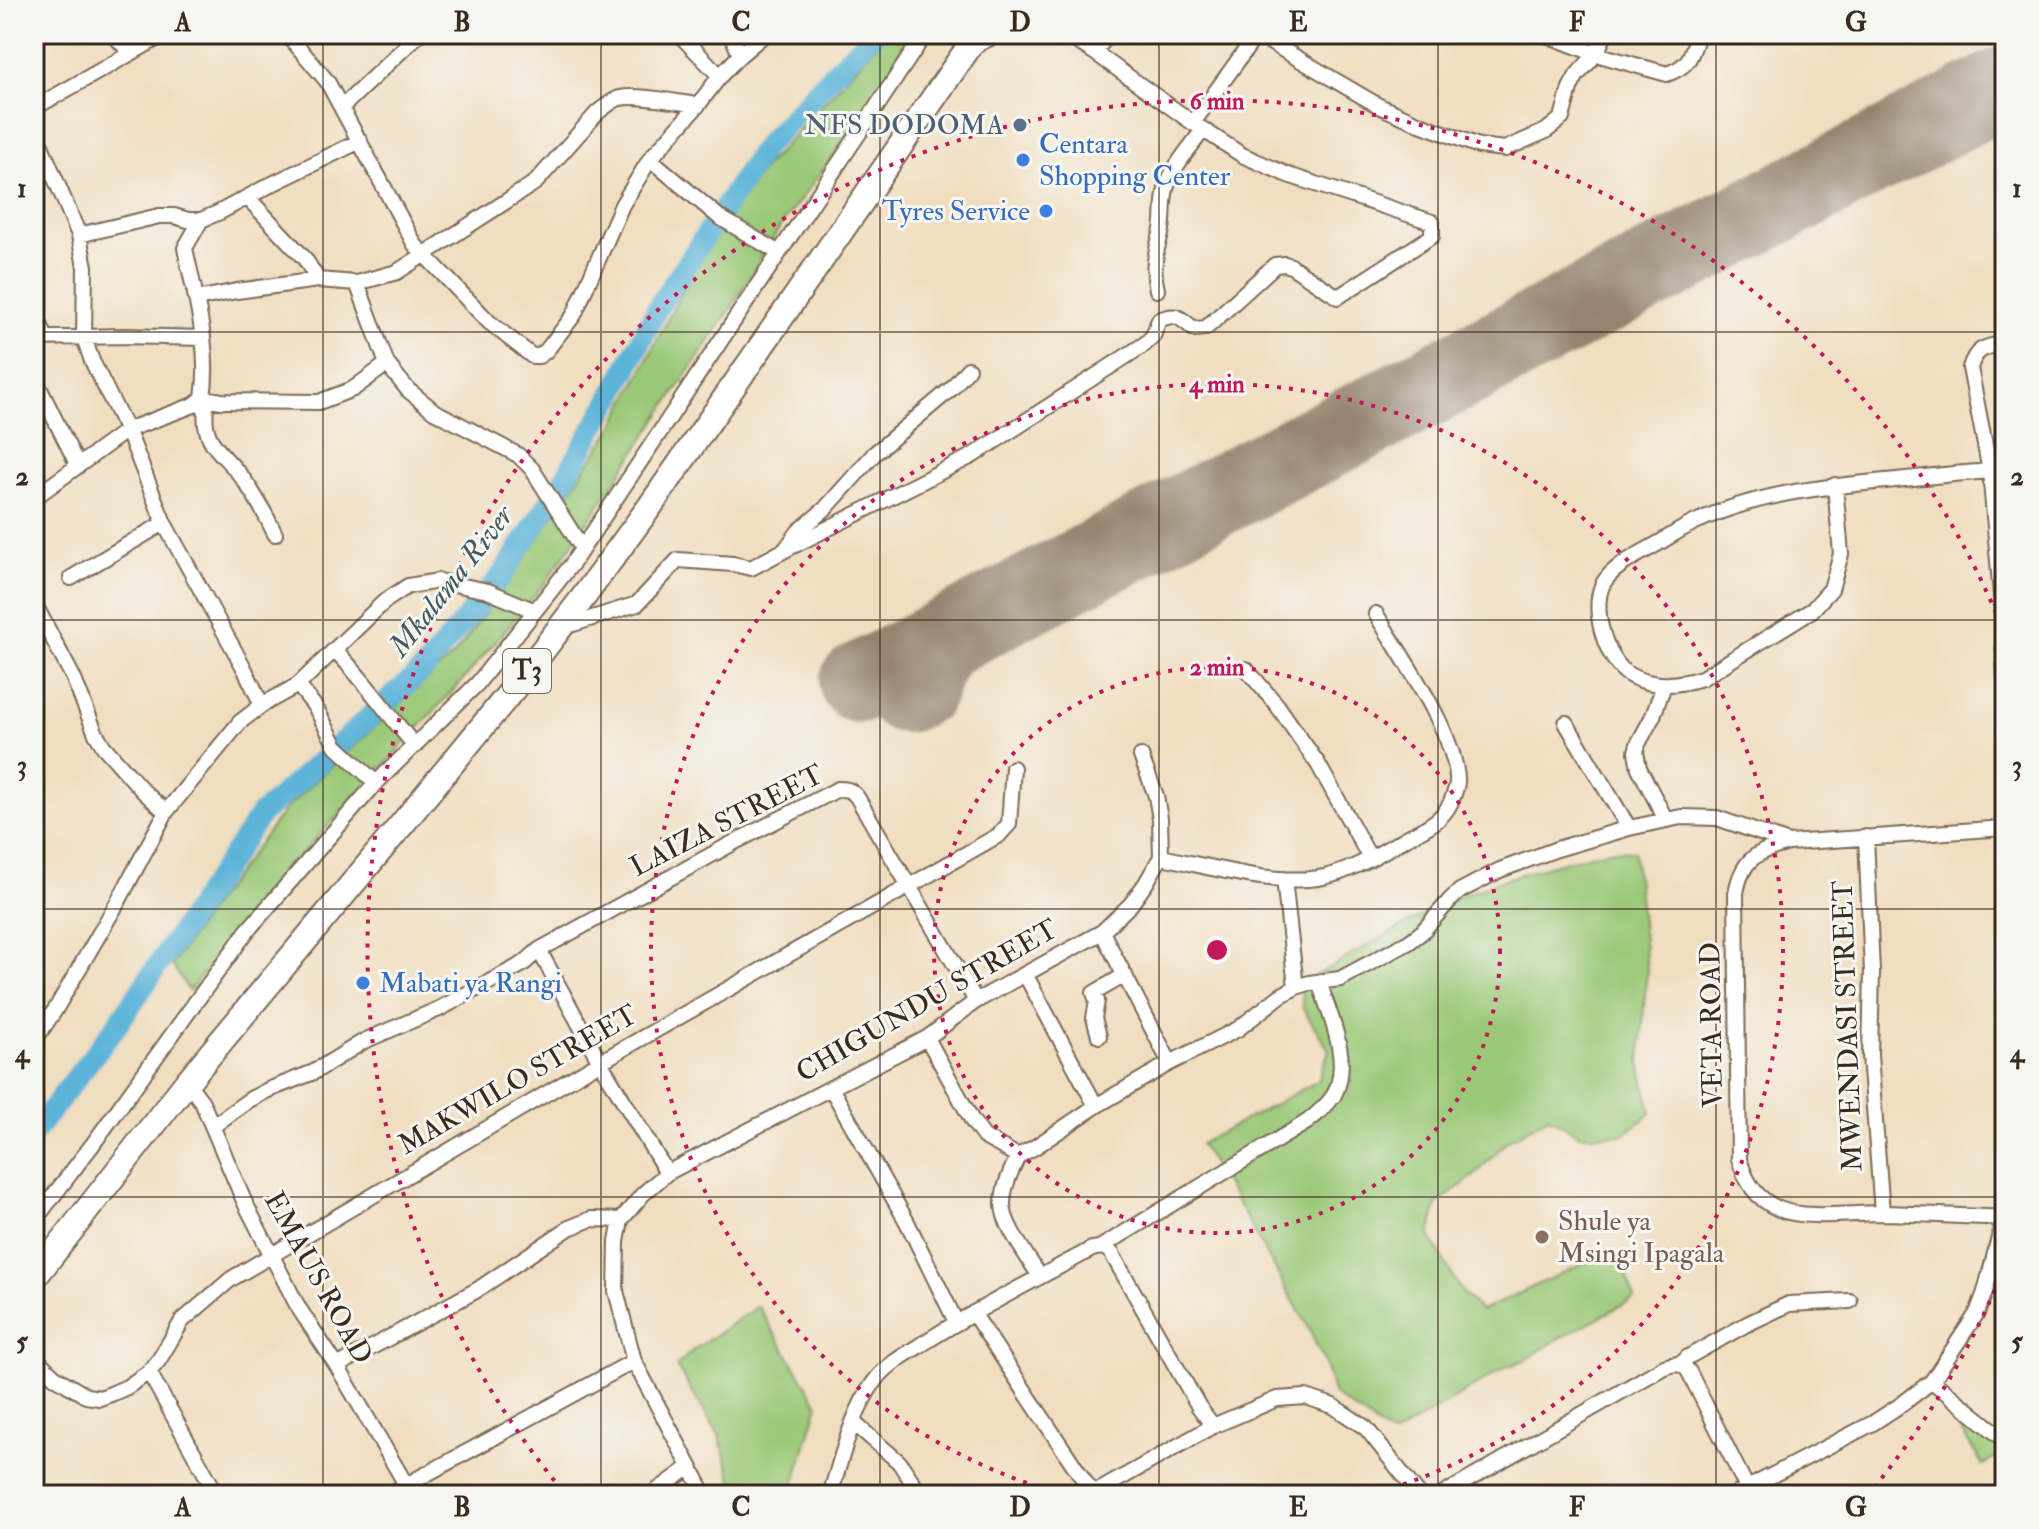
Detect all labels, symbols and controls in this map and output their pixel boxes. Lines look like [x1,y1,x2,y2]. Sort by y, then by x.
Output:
text: A [174,7,192,39]
text: B [453,7,471,39]
text: C [731,7,751,39]
text: D [1009,7,1031,39]
text: E [1289,7,1308,39]
text: F [1569,7,1586,39]
text: G [1845,7,1867,39]
text: 6 min [1190,86,1245,117]
place label: NFS DODOMA [804,108,1004,143]
marker: NFS DODOMA [1011,116,1029,134]
place label: Centara Shopping Center [1039,127,1231,194]
marker: Centara Shopping Center [1014,151,1032,169]
text: 1 [17,173,27,205]
text: 1 [2012,173,2022,205]
place label: Tyres Service [882,194,1030,229]
marker: Tyres Service [1037,202,1055,220]
text: 4 min [1188,369,1245,400]
text: 2 [15,461,29,493]
text: 2 [2010,461,2024,493]
water label: Mkalama River [379,497,523,666]
road number: T3 [503,649,551,693]
text: 2 min [1190,652,1245,683]
text: 3 [17,750,27,782]
text: 3 [2012,750,2022,782]
street label: LAIZA STREET [625,757,830,885]
street label: MWENDASI STREET [1825,880,1871,1172]
street label: CHIGUNDU STREET [790,912,1064,1090]
centre of rings [1203,936,1231,964]
street label: VETA ROAD [1693,942,1731,1108]
place label: Mabati ya Rangi [379,966,562,1001]
marker: Mabati ya Rangi [354,974,372,992]
street label: MAKWILO STREET [392,997,644,1163]
text: 4 [14,1038,31,1070]
text: 4 [2009,1038,2026,1070]
street label: EMAUS ROAD [256,1186,380,1370]
place label: Shule ya Msingi Ipagala [1558,1204,1725,1271]
marker: Shule ya Msingi Ipagala [1533,1228,1551,1246]
text: 5 [16,1326,28,1358]
text: 5 [2011,1326,2023,1358]
text: A [174,1492,192,1524]
text: B [453,1492,471,1524]
text: C [731,1492,751,1524]
text: D [1009,1492,1031,1524]
text: E [1289,1492,1308,1524]
text: F [1569,1492,1586,1524]
text: G [1845,1492,1867,1524]

